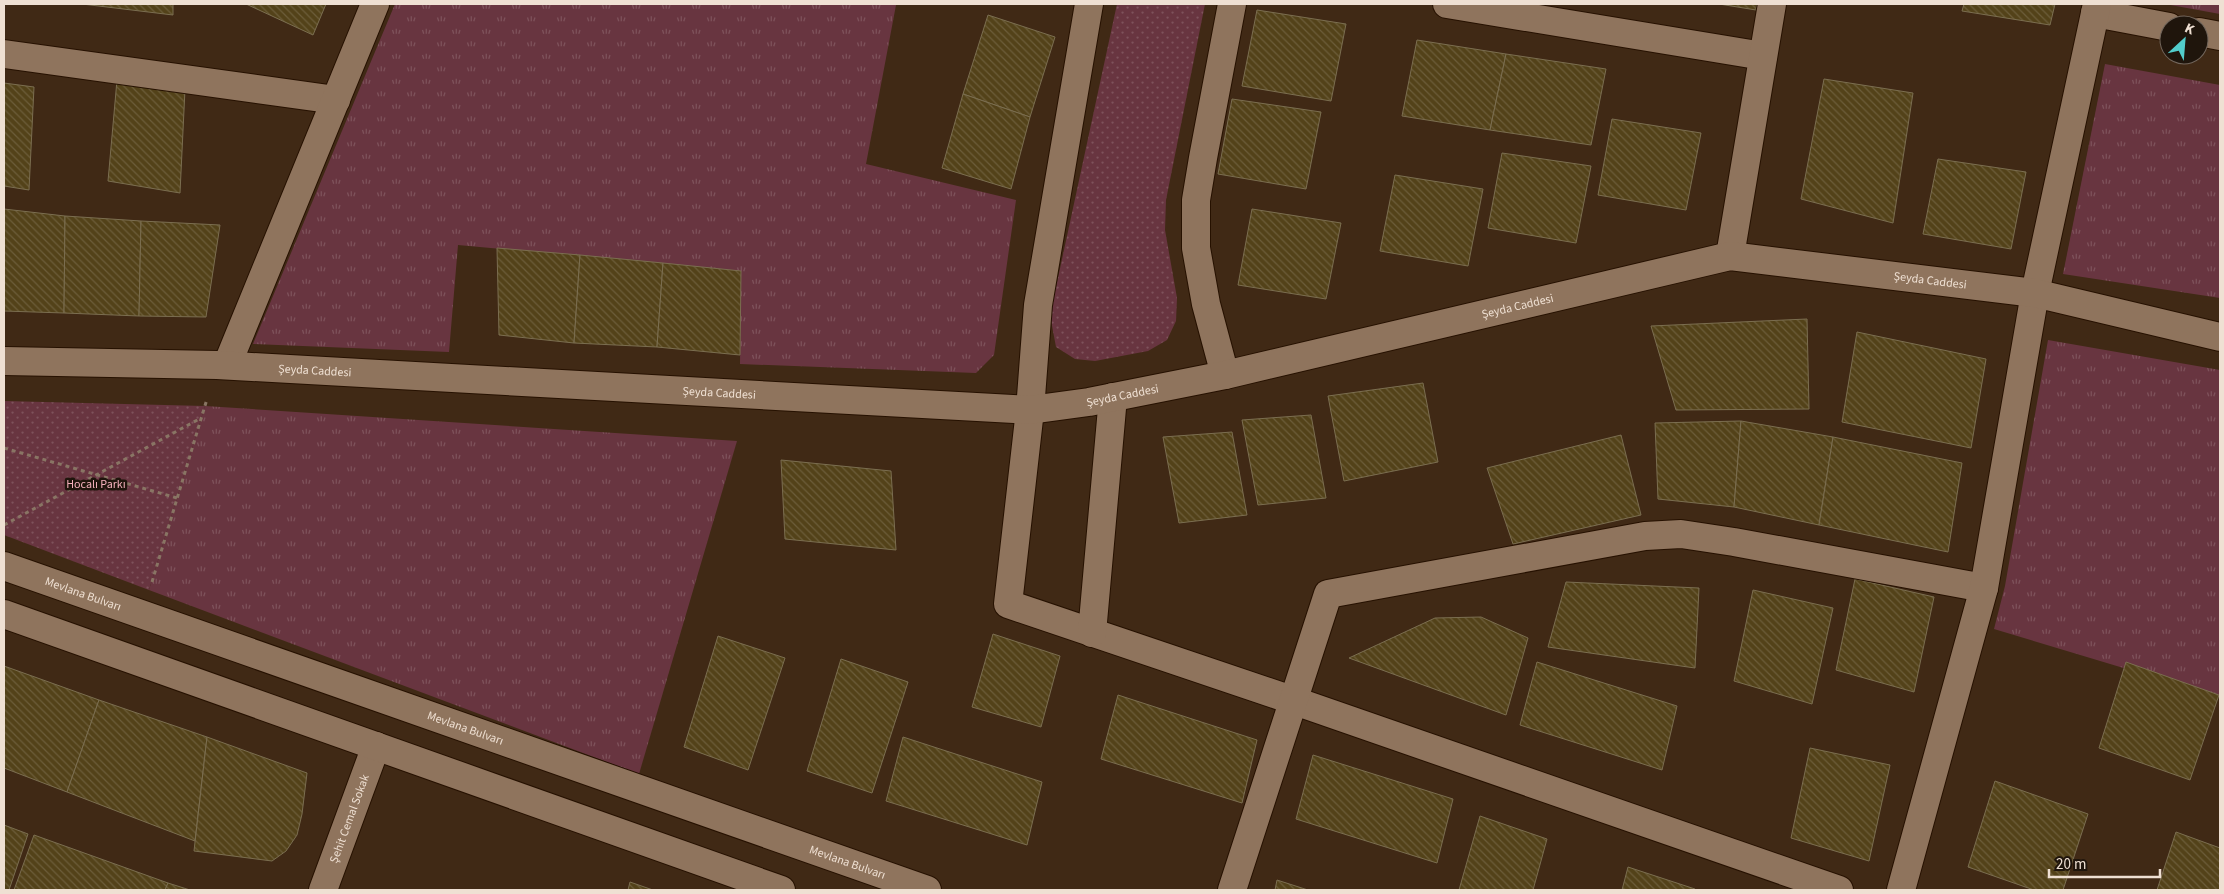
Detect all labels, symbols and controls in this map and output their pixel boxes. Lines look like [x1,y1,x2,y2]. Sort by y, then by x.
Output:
north arrow [2159,15,2209,65]
text: K [2181,18,2198,40]
street label: Şeyda Caddesi [1893,268,1968,294]
street label: Şeyda Caddesi [1480,290,1555,323]
street label: Şeyda Caddesi [278,360,352,381]
street label: Şeyda Caddesi [1085,380,1160,411]
street label: Şeyda Caddesi [682,383,756,404]
park label: Hocalı Parkı [66,476,126,493]
street label: Mevlana Bulvarı [43,573,124,616]
street label: Mevlana Bulvarı [425,707,506,750]
street label: Şehit Cemal Sokak [326,772,374,866]
street label: Mevlana Bulvarı [807,841,888,884]
scale bar [2049,846,2160,878]
text: 20 m [2056,854,2086,875]

